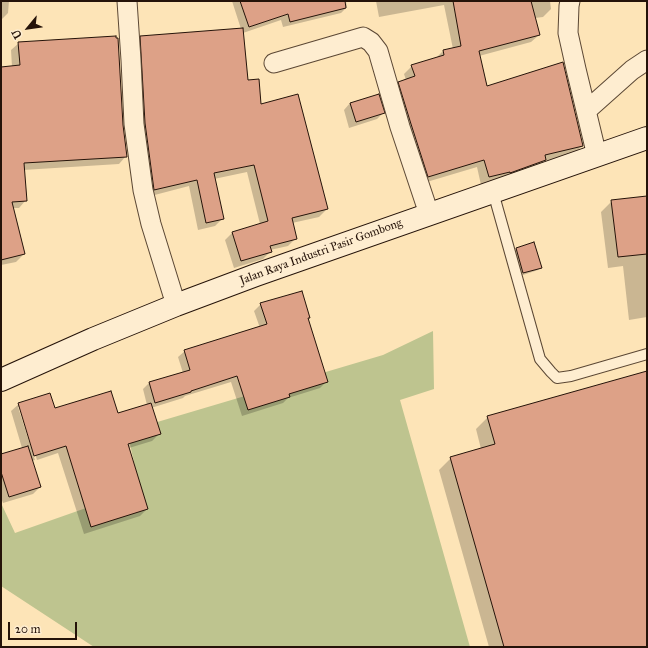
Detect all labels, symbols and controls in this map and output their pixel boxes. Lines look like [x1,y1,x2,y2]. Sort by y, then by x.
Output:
north arrow [8,8,48,48]
text: U [9,27,25,41]
street label: Jalan Raya Industri Pasir Gombong [238,216,404,288]
scale bar [10,614,79,640]
text: 20 m [15,622,41,636]

